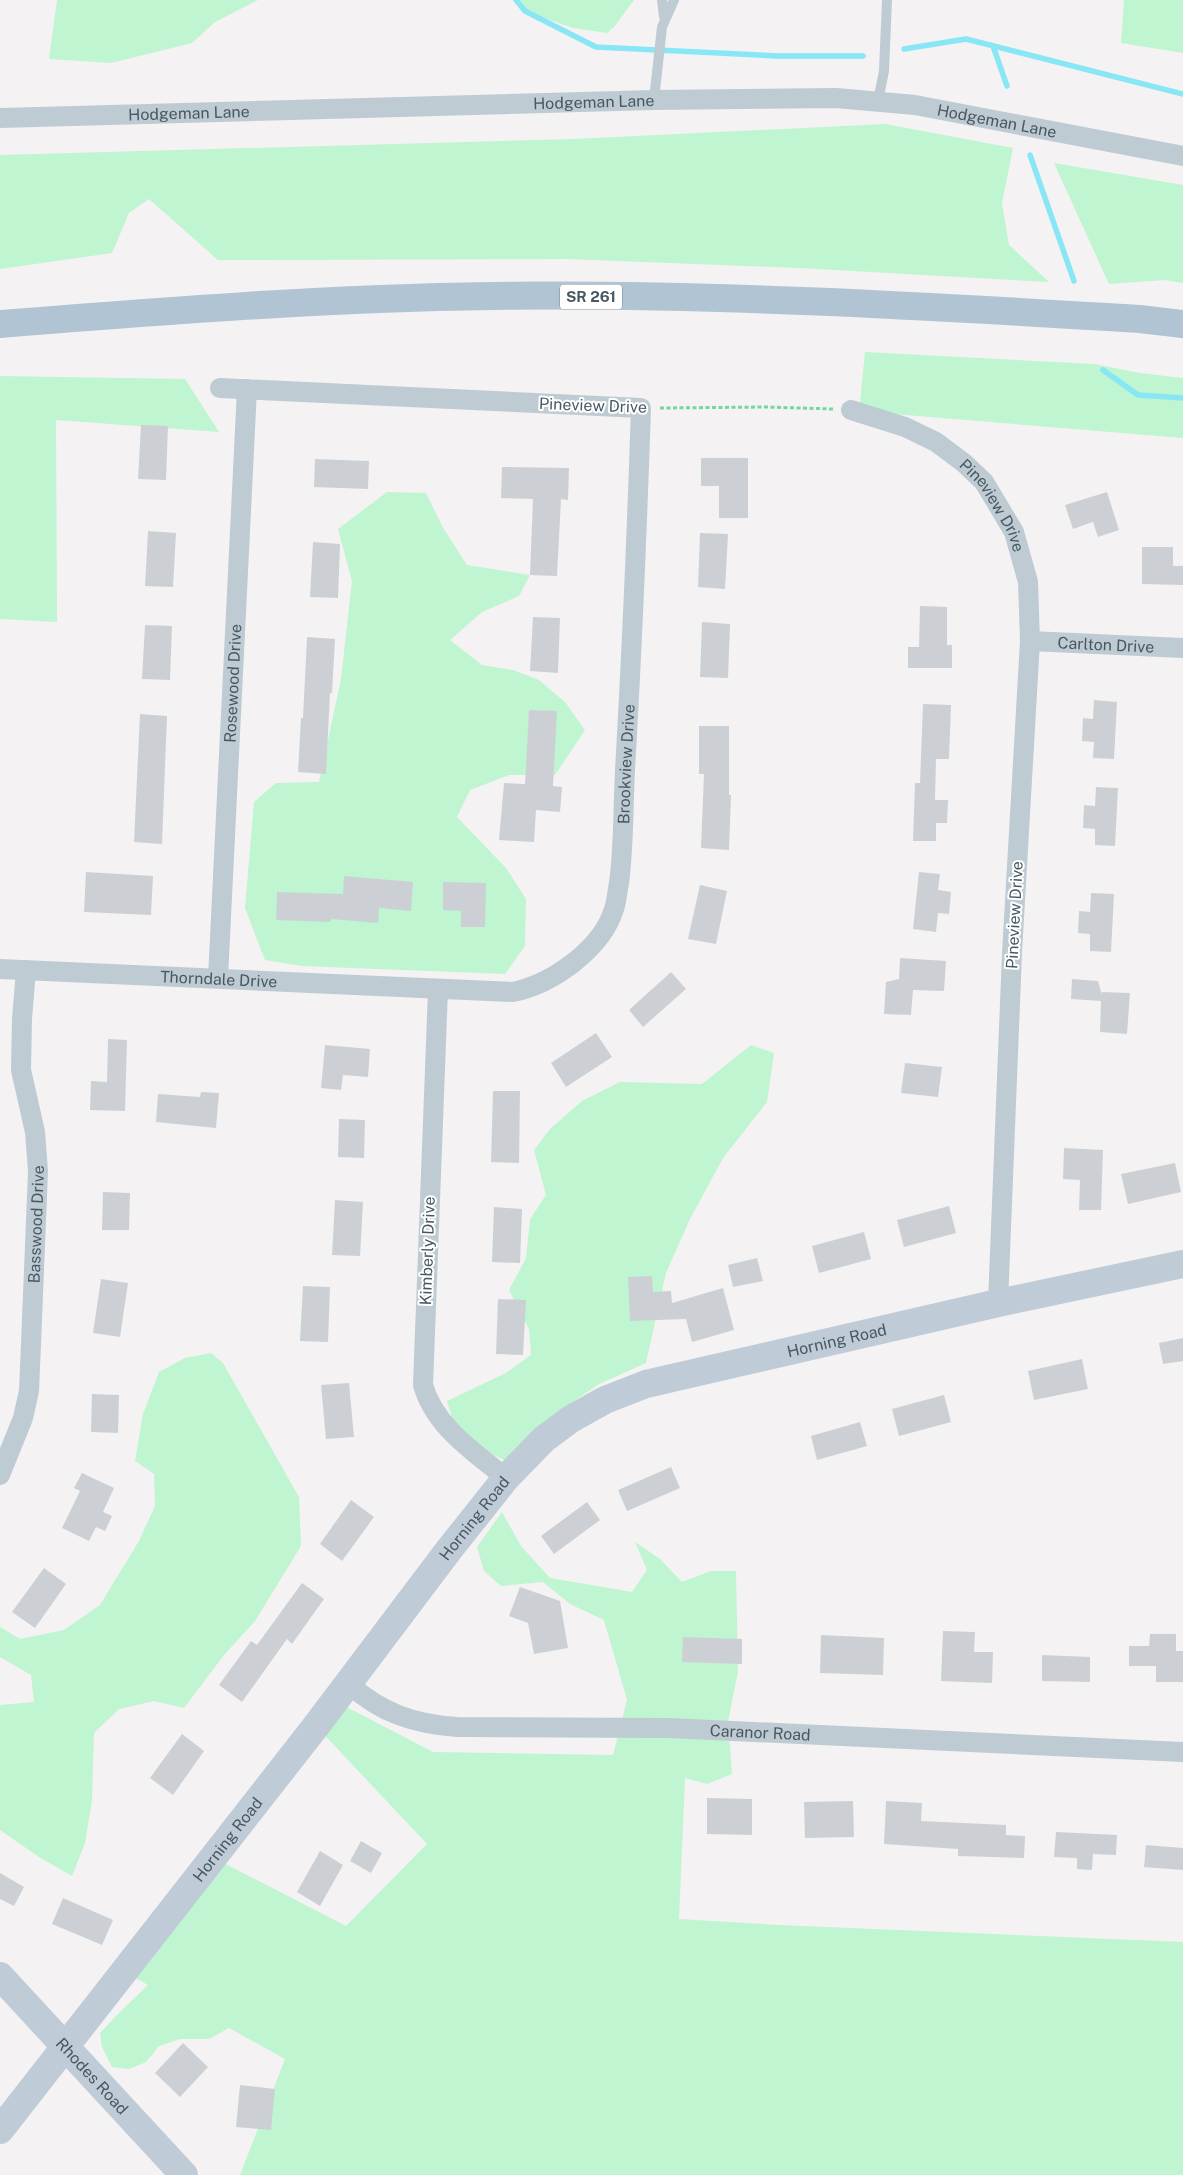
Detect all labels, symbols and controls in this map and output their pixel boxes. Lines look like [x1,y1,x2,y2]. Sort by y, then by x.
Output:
street label: Hodgeman Lane [533,91,655,113]
street label: Hodgeman Lane [935,100,1058,142]
street label: Hodgeman Lane [128,102,250,124]
road number: SR 261 [560,284,622,310]
street label: Pineview Drive [539,394,647,417]
street label: Pineview Drive [956,455,1028,554]
street label: Rosewood Drive [221,624,245,743]
street label: Carlton Drive [1057,633,1155,657]
street label: Brookview Drive [614,704,639,824]
street label: Pineview Drive [1002,861,1027,969]
street label: Thorndale Drive [160,967,278,991]
street label: Basswood Drive [24,1165,48,1284]
street label: Kimberly Drive [416,1196,439,1306]
street label: Horning Road [785,1320,889,1361]
street label: Horning Road [435,1473,514,1564]
street label: Caranor Road [709,1721,811,1745]
street label: Horning Road [189,1794,267,1886]
street label: Rhodes Road [52,2034,132,2118]

